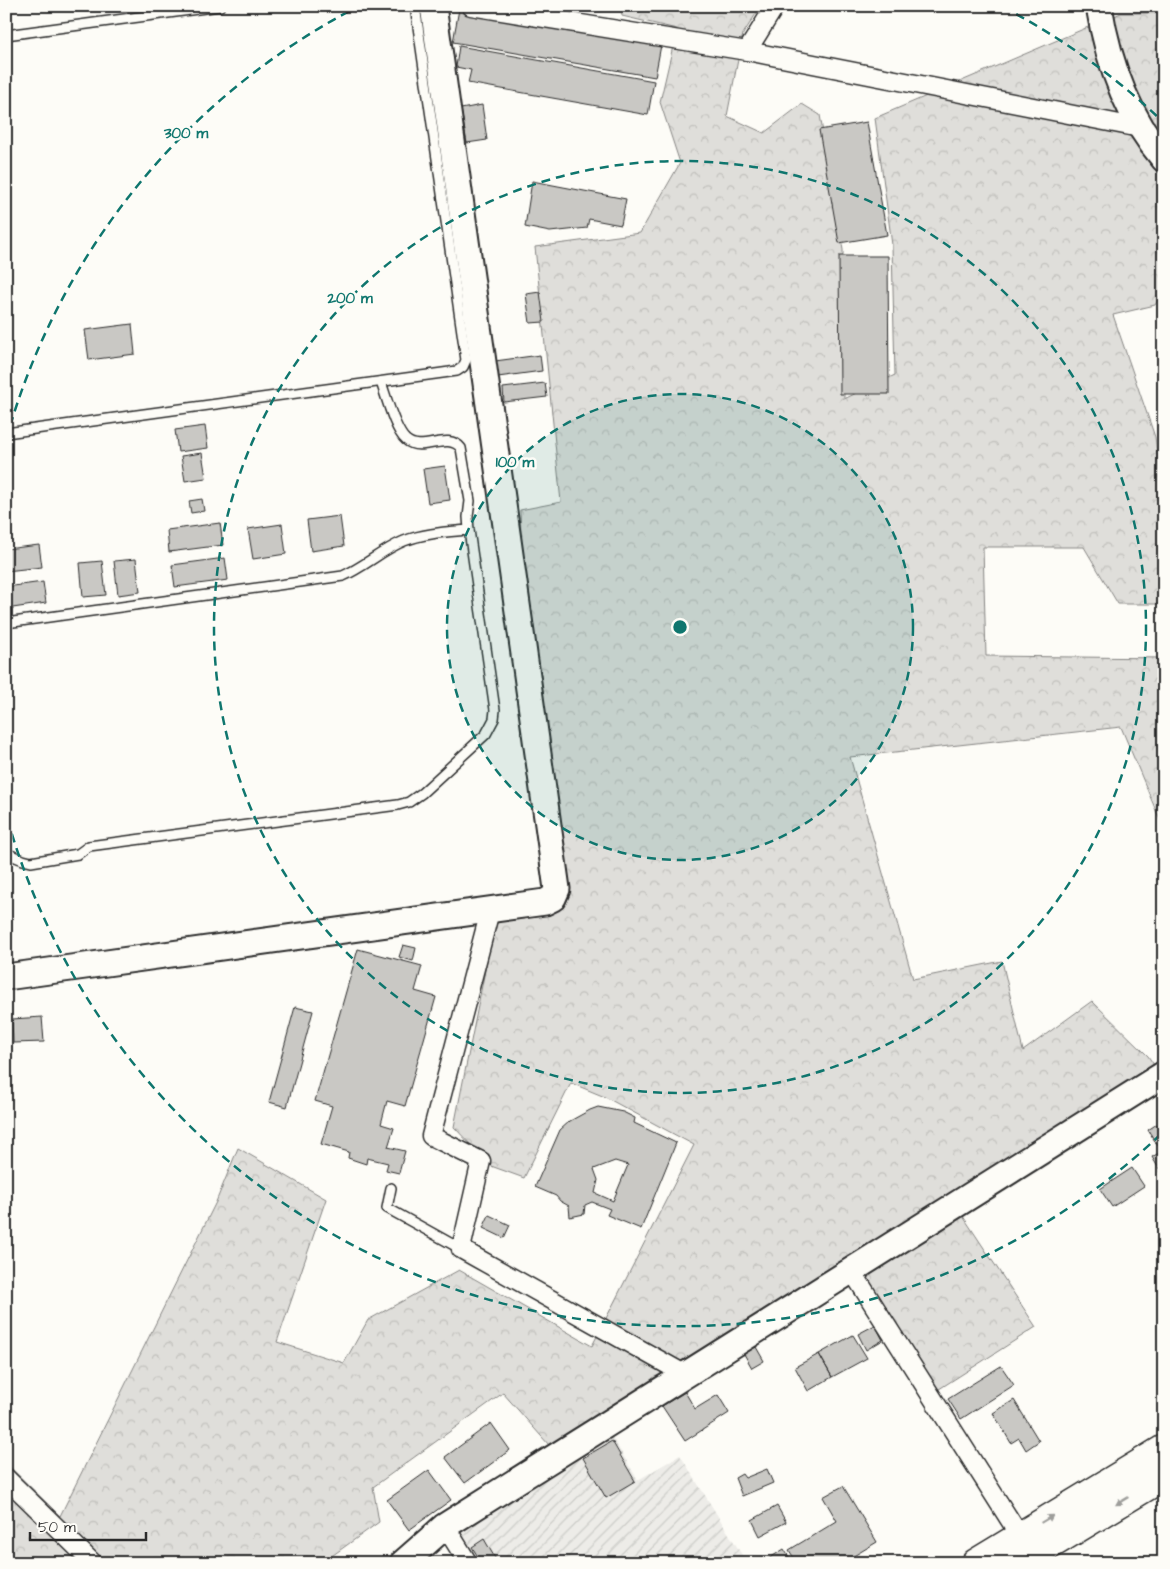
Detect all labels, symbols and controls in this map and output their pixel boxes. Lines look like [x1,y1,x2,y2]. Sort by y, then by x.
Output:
text: 300 m [163,123,208,144]
text: 200 m [326,288,373,309]
text: 100 m [496,452,535,473]
centre of rings [671,618,689,636]
one-way arrow [1115,1497,1129,1506]
scale bar [30,1509,146,1541]
one-way arrow [1041,1515,1054,1524]
text: 50 m [38,1517,76,1538]

